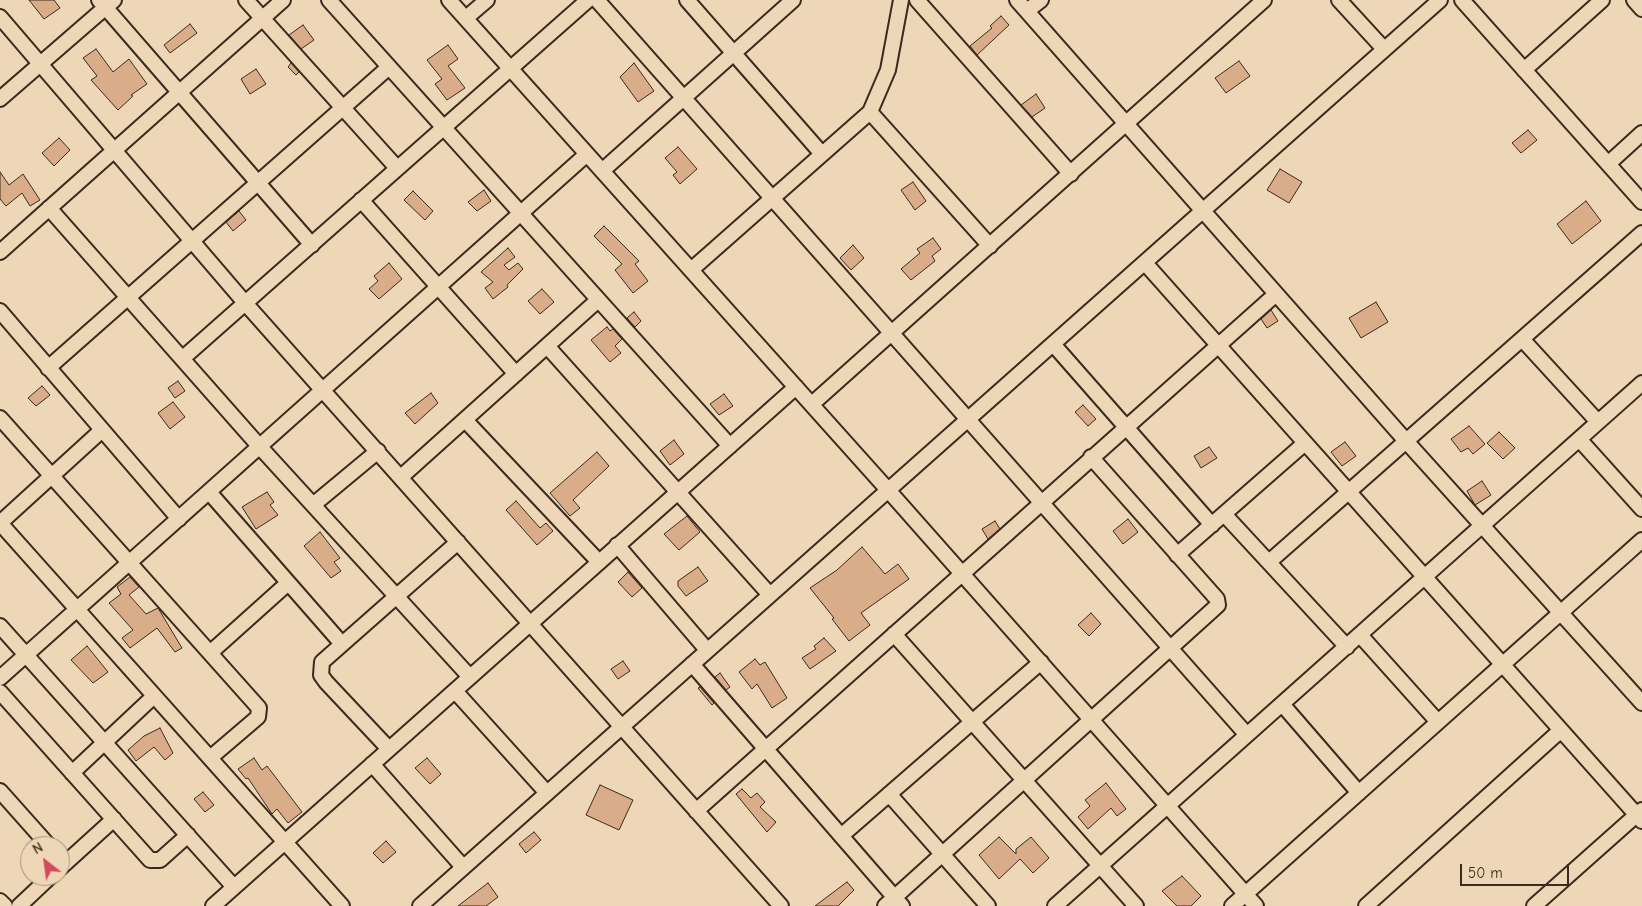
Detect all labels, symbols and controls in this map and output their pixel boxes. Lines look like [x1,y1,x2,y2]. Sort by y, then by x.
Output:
north arrow [20,836,70,886]
text: N [30,839,46,858]
scale bar [1462,854,1571,886]
text: 50 m [1468,864,1503,882]

